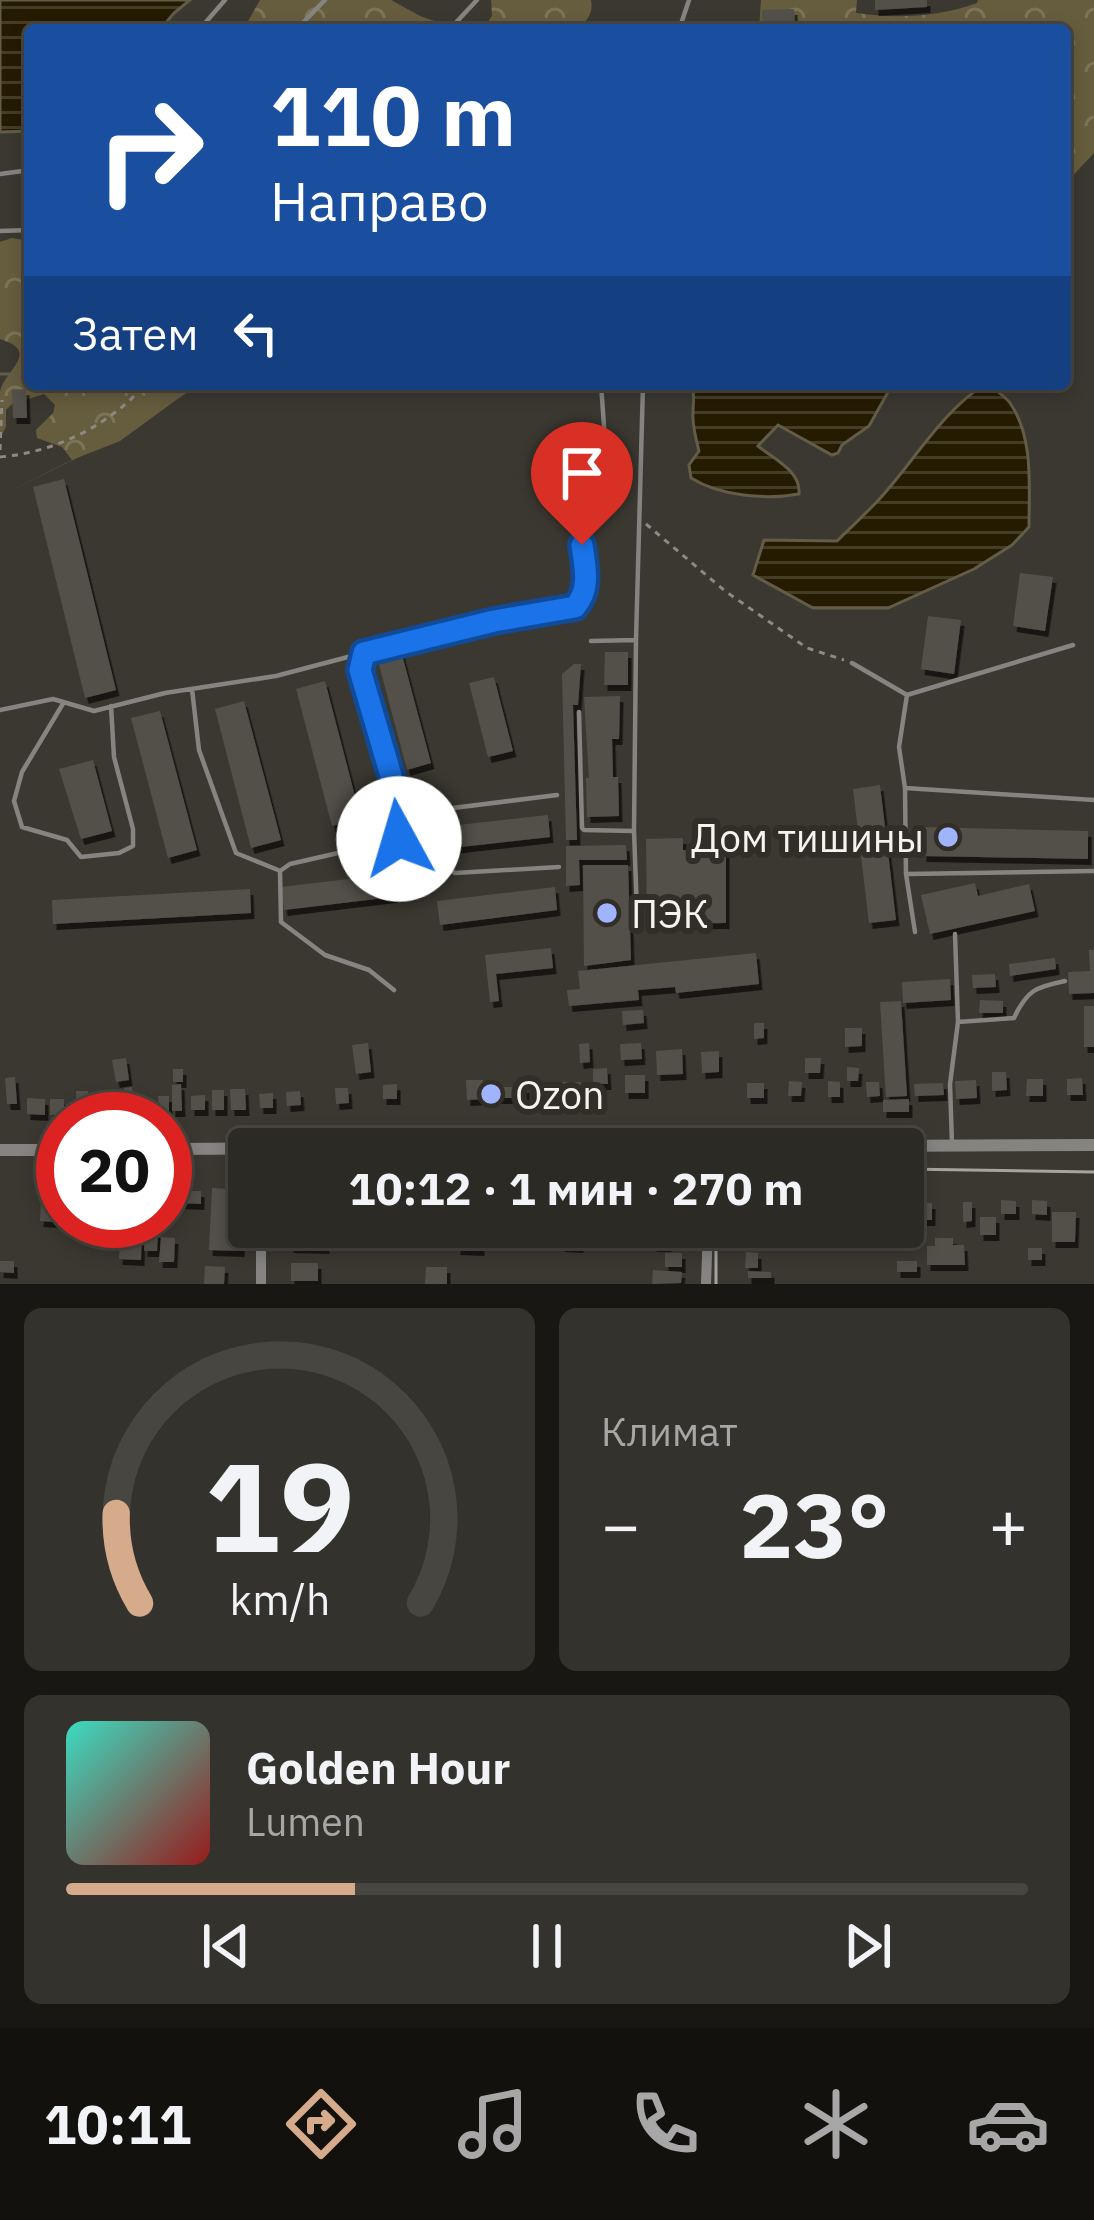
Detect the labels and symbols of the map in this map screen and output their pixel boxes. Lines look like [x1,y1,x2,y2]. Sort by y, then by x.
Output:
pin [531,422,633,545]
position arrow [336,776,462,902]
place label: Дом тишины [691,812,924,863]
marker: Дом тишины [935,824,961,850]
place label: ПЭК [631,888,708,939]
marker: ПЭК [594,900,620,926]
place label: Ozon [515,1069,604,1120]
marker: Ozon [478,1081,504,1107]
speed limit sign: 20 [36,1092,192,1248]

